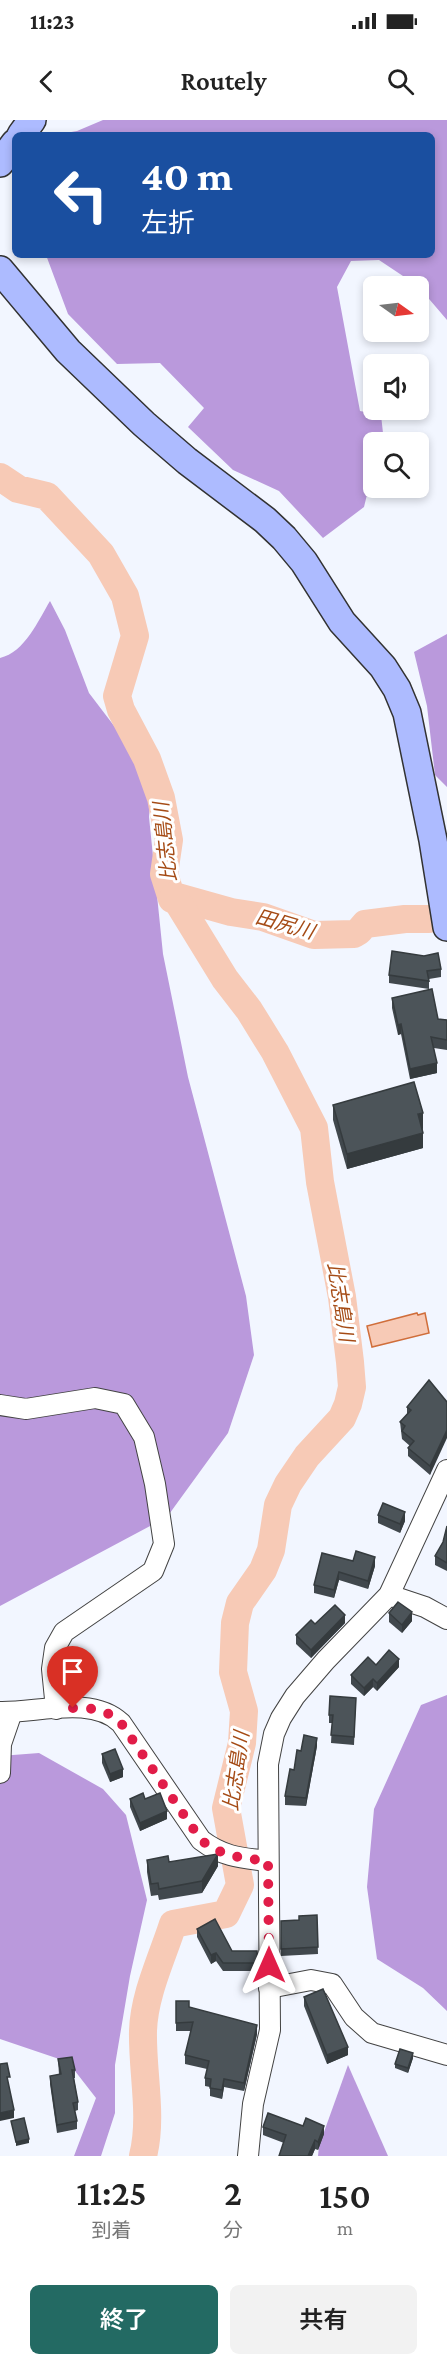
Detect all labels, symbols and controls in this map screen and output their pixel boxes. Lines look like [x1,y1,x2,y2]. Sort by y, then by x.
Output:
text: 11:23 [30,9,75,34]
icon: back [30,65,63,98]
icon: search [384,65,417,98]
text: Routely [180,66,267,96]
text: 40 m [141,152,233,199]
icon: left [42,156,120,234]
text: 左折 [141,208,195,238]
north arrow [363,276,429,342]
map controls [363,276,429,498]
button: sound [363,354,429,420]
button: search [363,432,429,498]
water label: 比志島川 [150,799,180,883]
water label: 田尻川 [253,905,319,943]
water label: 比志島川 [324,1261,358,1345]
pin [47,1646,98,1708]
icon: arrive [56,1655,89,1688]
water label: 比志島川 [220,1728,253,1812]
position arrow [237,1933,301,1997]
text: 11:25 [76,2173,147,2213]
text: 2 [224,2173,242,2213]
text: 150 [319,2176,371,2216]
text: m [337,2217,353,2239]
text: 到着 [91,2219,131,2241]
text: 分 [223,2219,243,2241]
button: 終了 [30,2285,218,2354]
button: 共有 [230,2285,417,2354]

